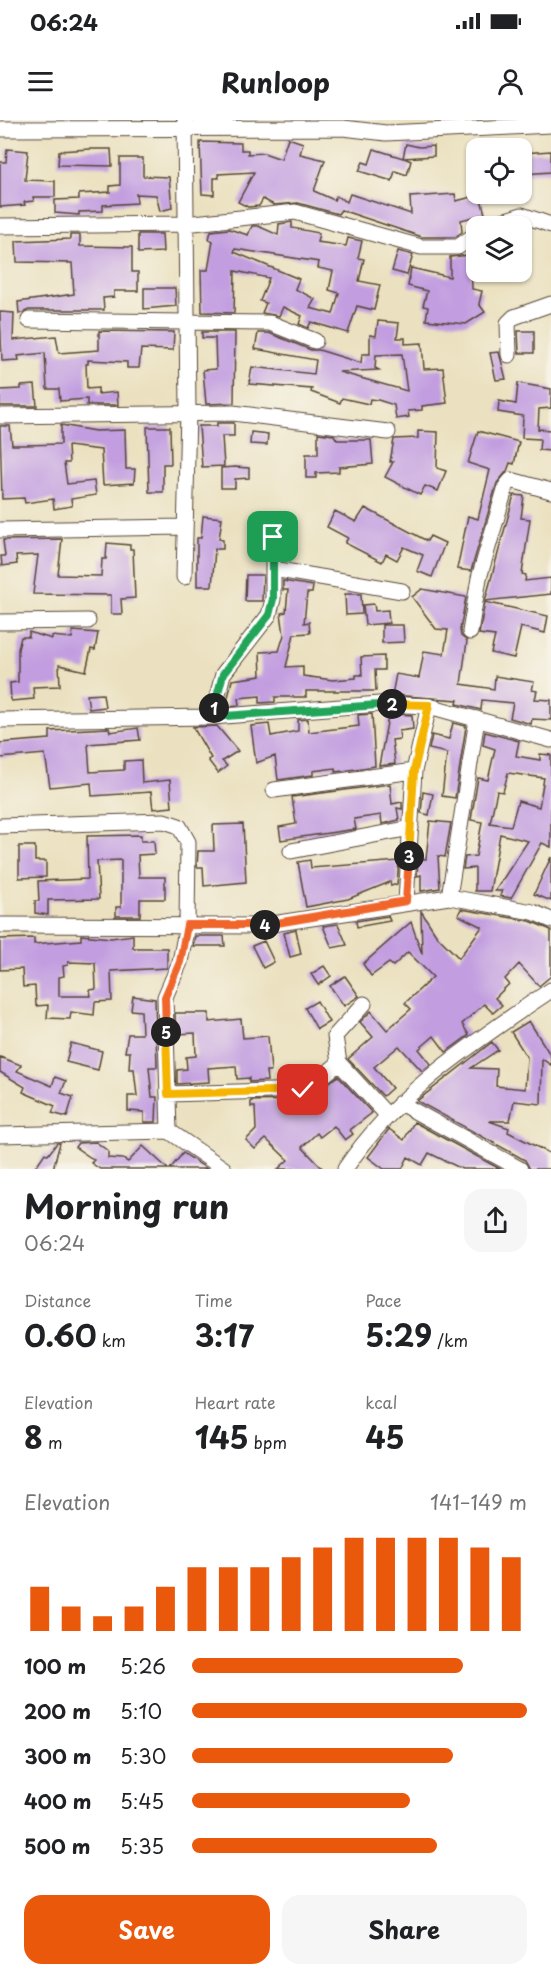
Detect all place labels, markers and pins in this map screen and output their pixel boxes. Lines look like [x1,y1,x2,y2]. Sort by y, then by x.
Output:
pin [247,511,298,562]
pin: 2 [377,689,407,719]
pin: 1 [199,693,229,723]
pin: 3 [394,841,424,871]
pin: 4 [250,910,280,940]
pin: 5 [151,1017,181,1047]
pin [277,1064,328,1115]

